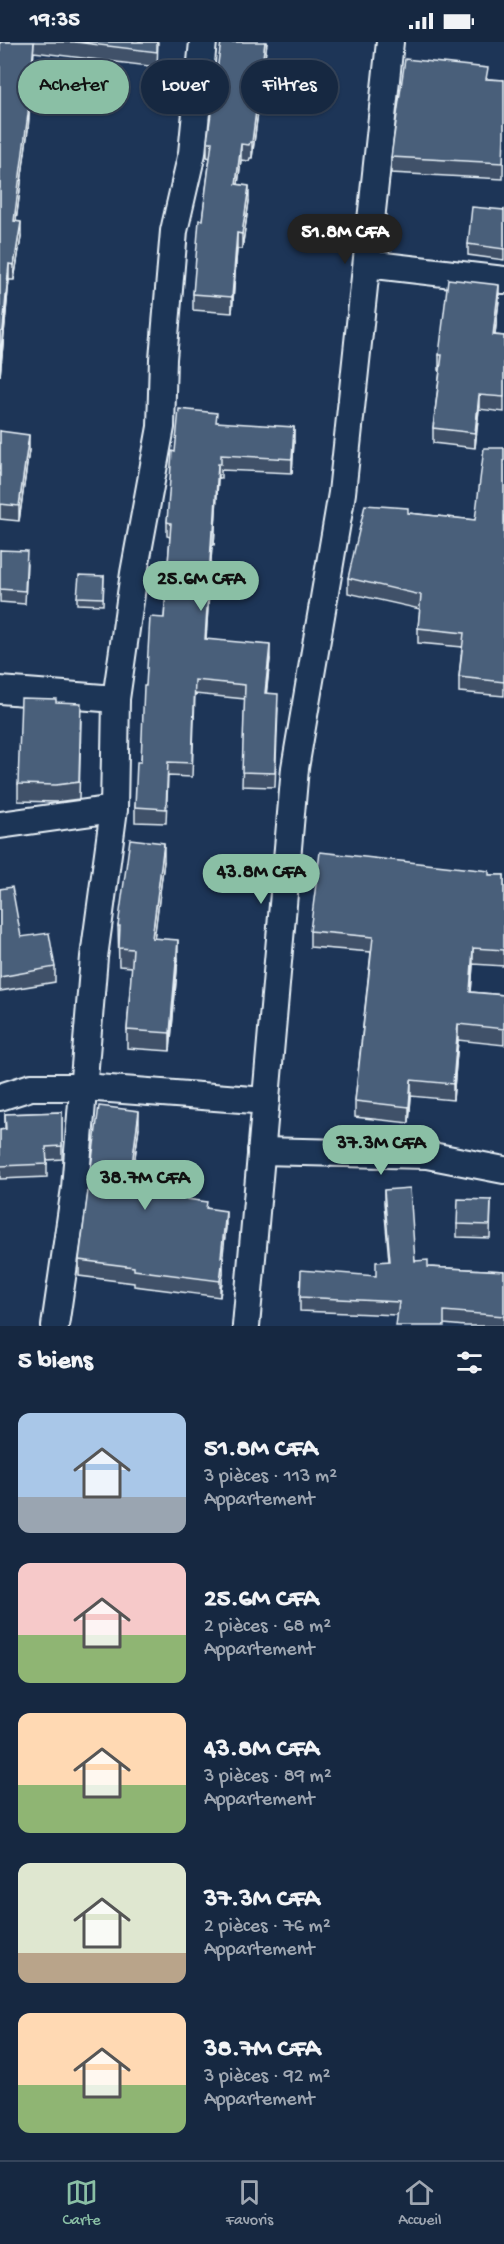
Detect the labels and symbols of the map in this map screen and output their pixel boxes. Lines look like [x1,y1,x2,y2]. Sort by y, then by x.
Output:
pin: 51.8M CFA [276,214,414,265]
pin: 25.6M CFA [132,561,270,612]
pin: 43.8M CFA [192,854,330,905]
pin: 37.3M CFA [312,1125,450,1176]
pin: 38.7M CFA [76,1160,214,1211]

